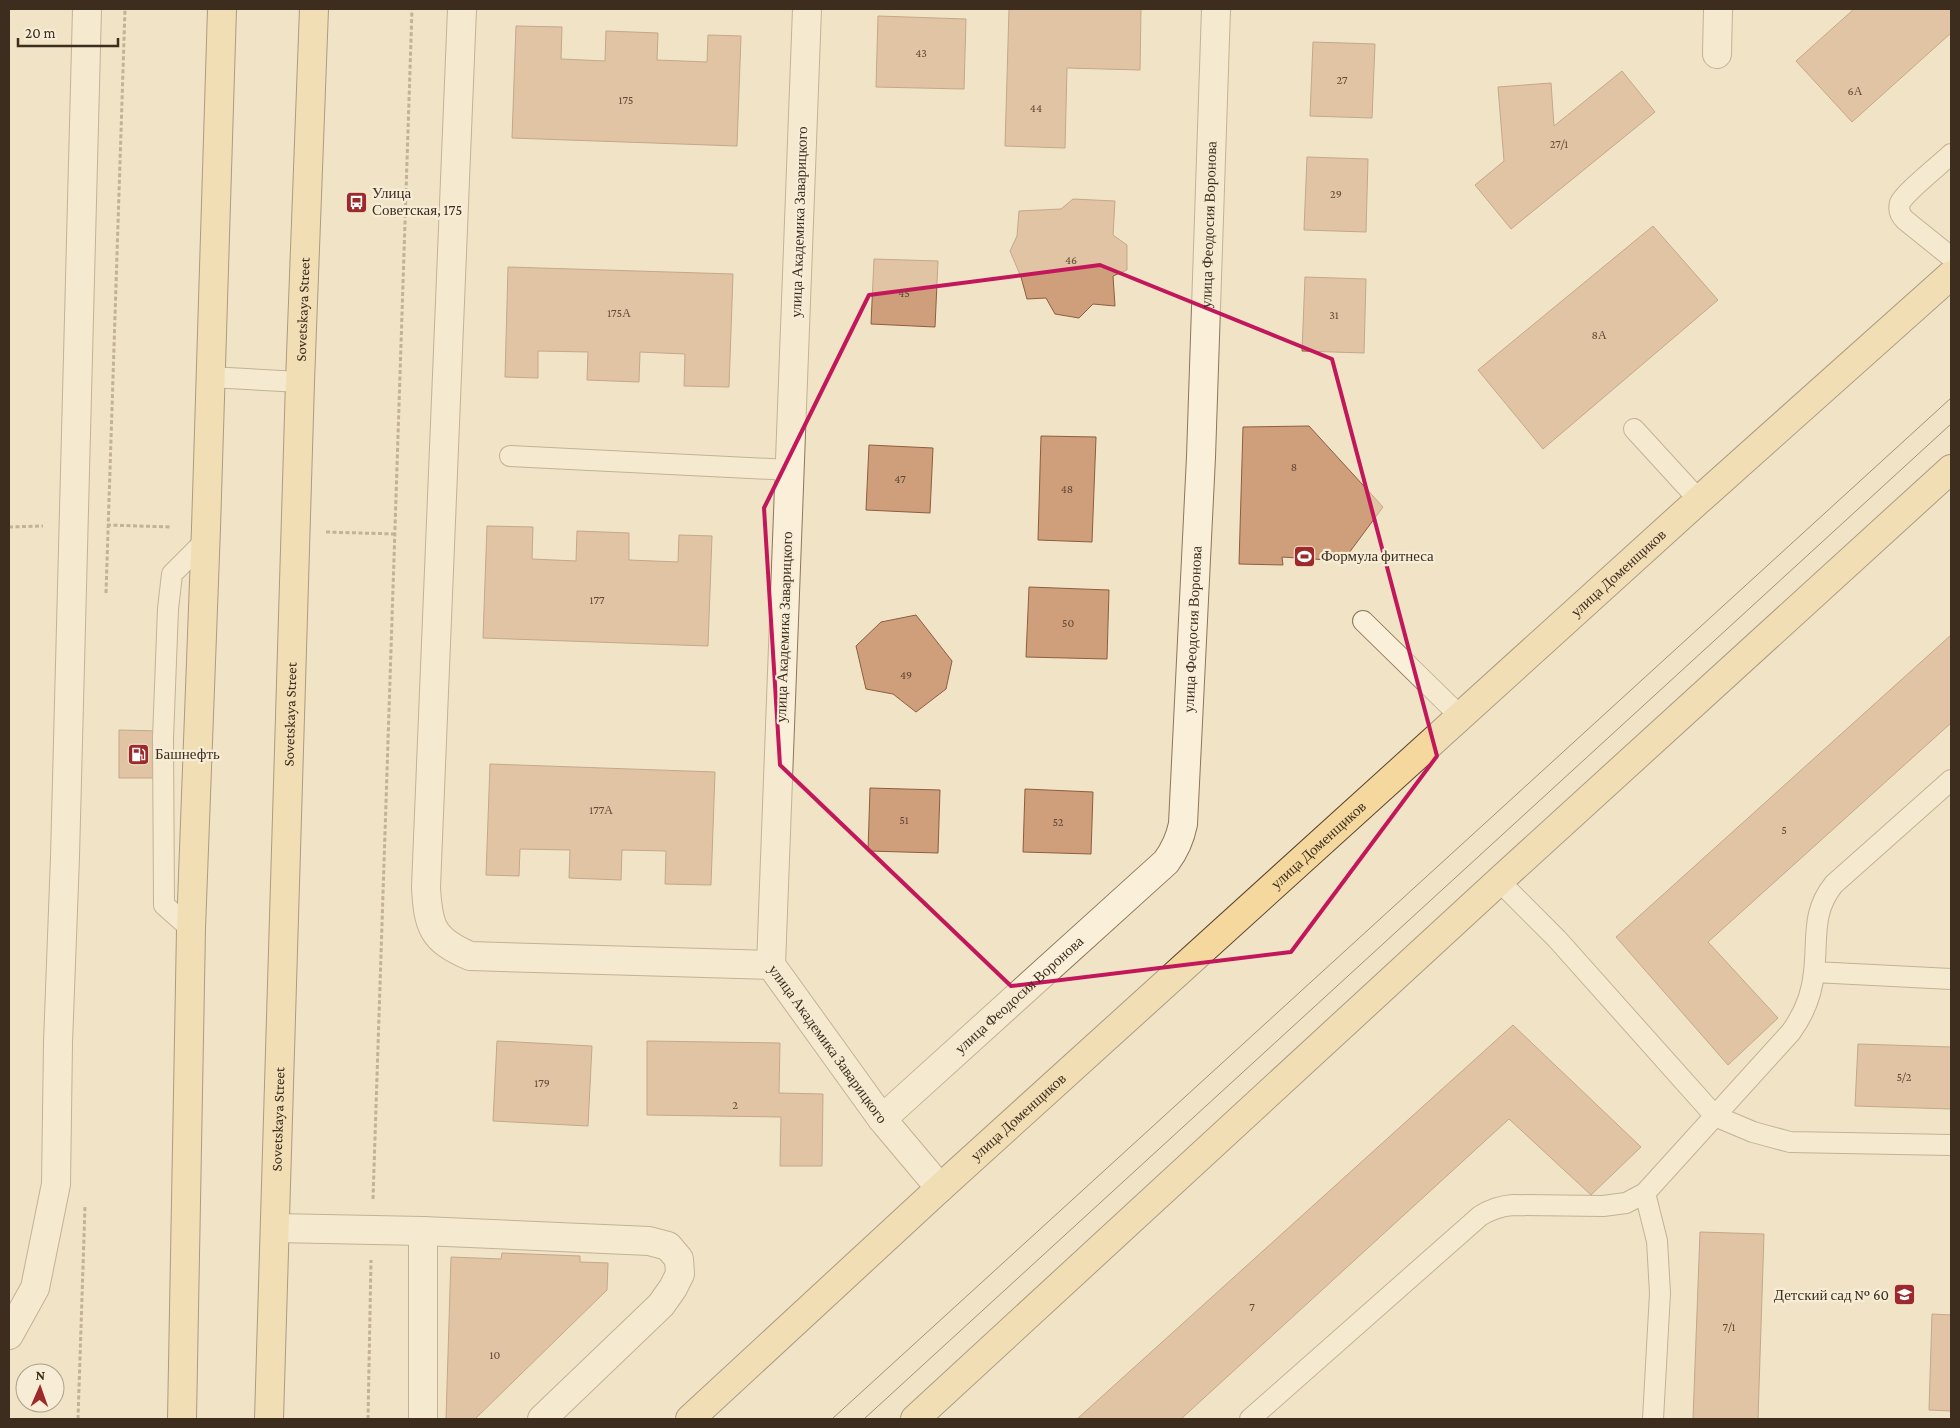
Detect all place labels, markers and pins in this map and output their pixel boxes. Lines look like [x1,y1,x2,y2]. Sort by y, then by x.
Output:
place label: Улица Советская, 175 [372,185,462,218]
bus stop icon: Улица Советская, 175 [344,190,368,214]
sports icon: Формула фитнеса [1293,544,1317,568]
place label: Формула фитнеса [1321,548,1434,564]
fuel station icon: Башнефть [127,742,151,766]
place label: Башнефть [155,746,220,762]
school or university icon: Детский сад № 60 [1893,1283,1917,1307]
place label: Детский сад № 60 [1774,1287,1889,1303]

